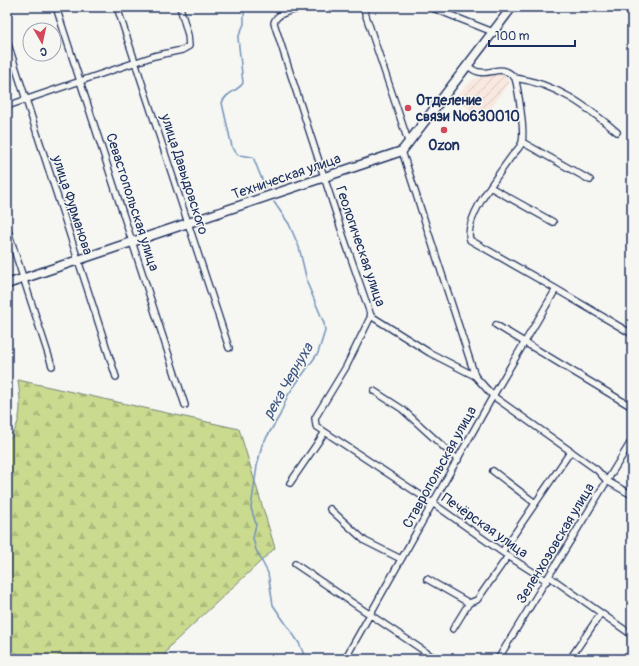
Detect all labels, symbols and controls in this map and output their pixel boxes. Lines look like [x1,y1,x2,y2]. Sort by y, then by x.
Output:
north arrow [22,22,62,62]
scale bar [489,22,575,48]
text: 100 m [495,29,530,44]
text: С [39,44,48,58]
place label: Отделение связи №630010 [415,92,520,125]
marker: Отделение связи №630010 [403,103,413,113]
street label: улица Давыдовского [157,111,212,237]
marker: Ozon [439,125,449,135]
street label: Севастопольская улица [102,131,163,273]
place label: Ozon [428,137,460,154]
street label: Техническая улица [229,150,343,203]
street label: улица Фурманова [48,152,97,257]
street label: Геологическая улица [332,184,389,309]
water label: река Чернуха [259,339,318,423]
street label: Ставропольская улица [399,403,480,531]
street label: Зеленхозовская улица [513,480,598,607]
street label: Печёрская улица [438,489,531,562]

